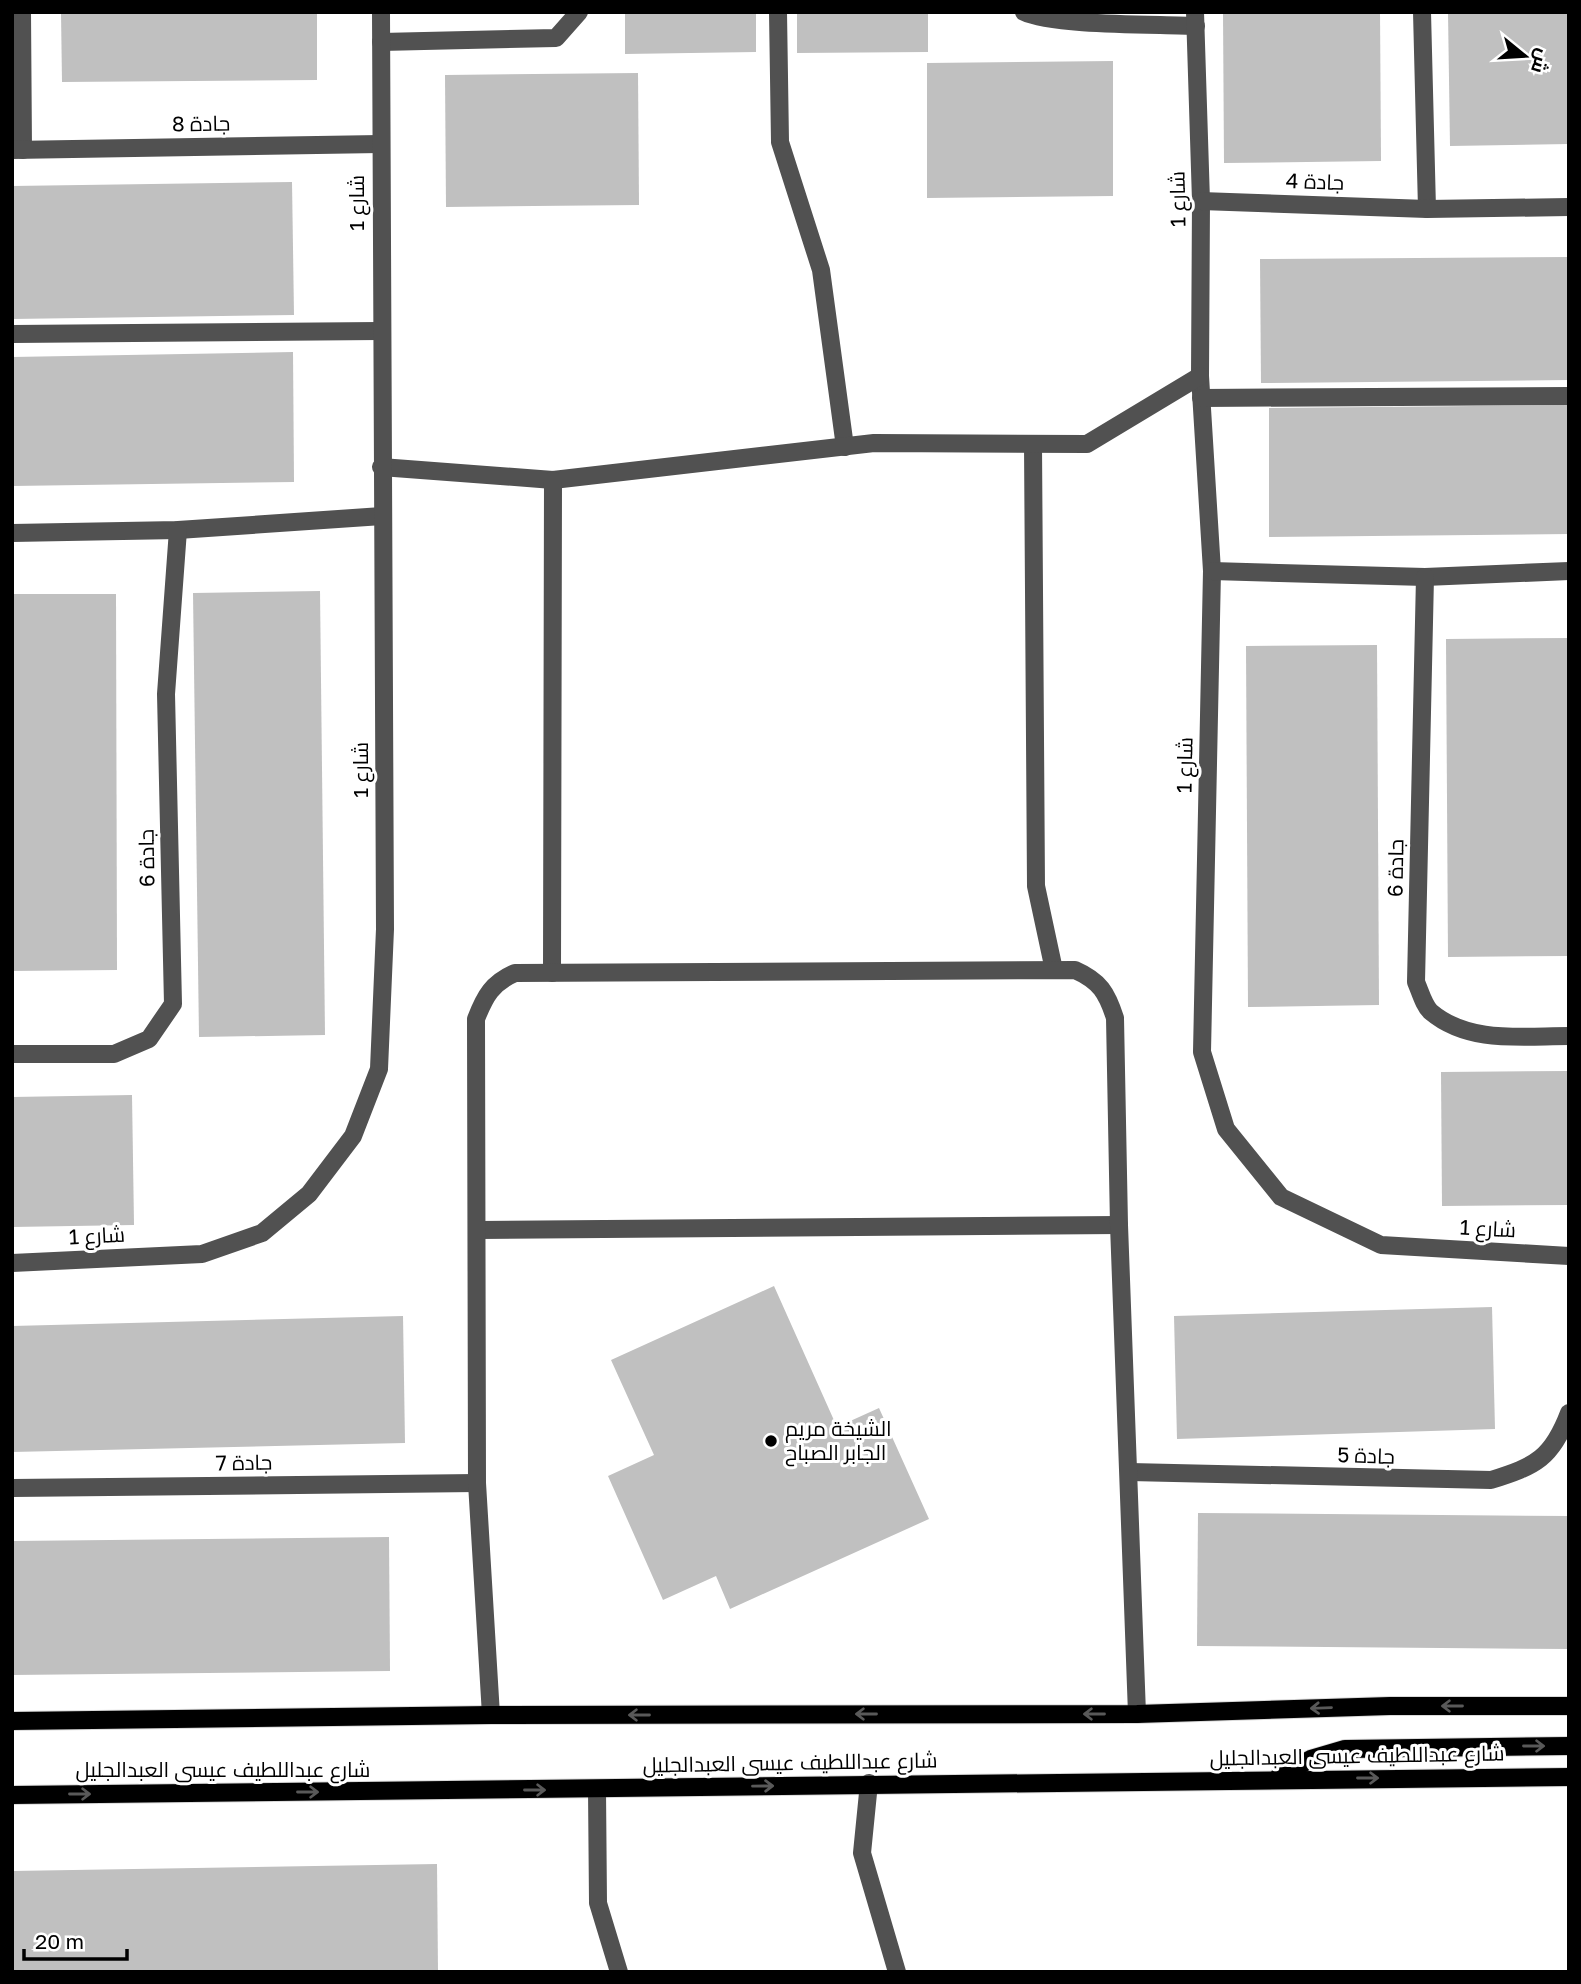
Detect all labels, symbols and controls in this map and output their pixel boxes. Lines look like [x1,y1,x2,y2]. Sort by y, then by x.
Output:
north arrow [1490,21,1560,91]
text: ش [1526,46,1556,77]
street label: جادة 8 [172,109,230,137]
street label: جادة 4 [1285,167,1345,195]
street label: شارع 1 [1164,171,1192,227]
street label: شارع 1 [343,175,371,231]
street label: شارع 1 [1171,737,1199,793]
street label: شارع 1 [347,742,375,798]
street label: جادة 6 [132,829,160,887]
street label: جادة 6 [1381,839,1409,897]
street label: شارع 1 [1459,1214,1517,1244]
street label: شارع 1 [68,1221,126,1251]
place label: الشيخة مريم الجابر الصباح [785,1415,892,1467]
marker: الشيخة مريم الجابر الصباح [763,1433,779,1449]
street label: جادة 5 [1337,1441,1395,1469]
street label: جادة 7 [215,1449,273,1475]
one-way arrow [1440,1699,1463,1713]
one-way arrow [1310,1701,1333,1715]
one-way arrow [855,1707,878,1721]
one-way arrow [1083,1707,1106,1721]
one-way arrow [628,1708,651,1722]
street label: شارع عبداللطيف عيسى العبدالجليل [1209,1739,1505,1773]
one-way arrow [1522,1739,1545,1753]
street label: شارع عبداللطيف عيسى العبدالجليل [642,1746,938,1780]
street label: شارع عبداللطيف عيسى العبدالجليل [76,1756,370,1784]
one-way arrow [1357,1771,1380,1785]
one-way arrow [751,1779,774,1792]
one-way arrow [524,1783,547,1797]
one-way arrow [296,1785,319,1799]
one-way arrow [69,1787,92,1801]
scale bar [24,1918,128,1962]
text: 20 m [35,1928,84,1954]

